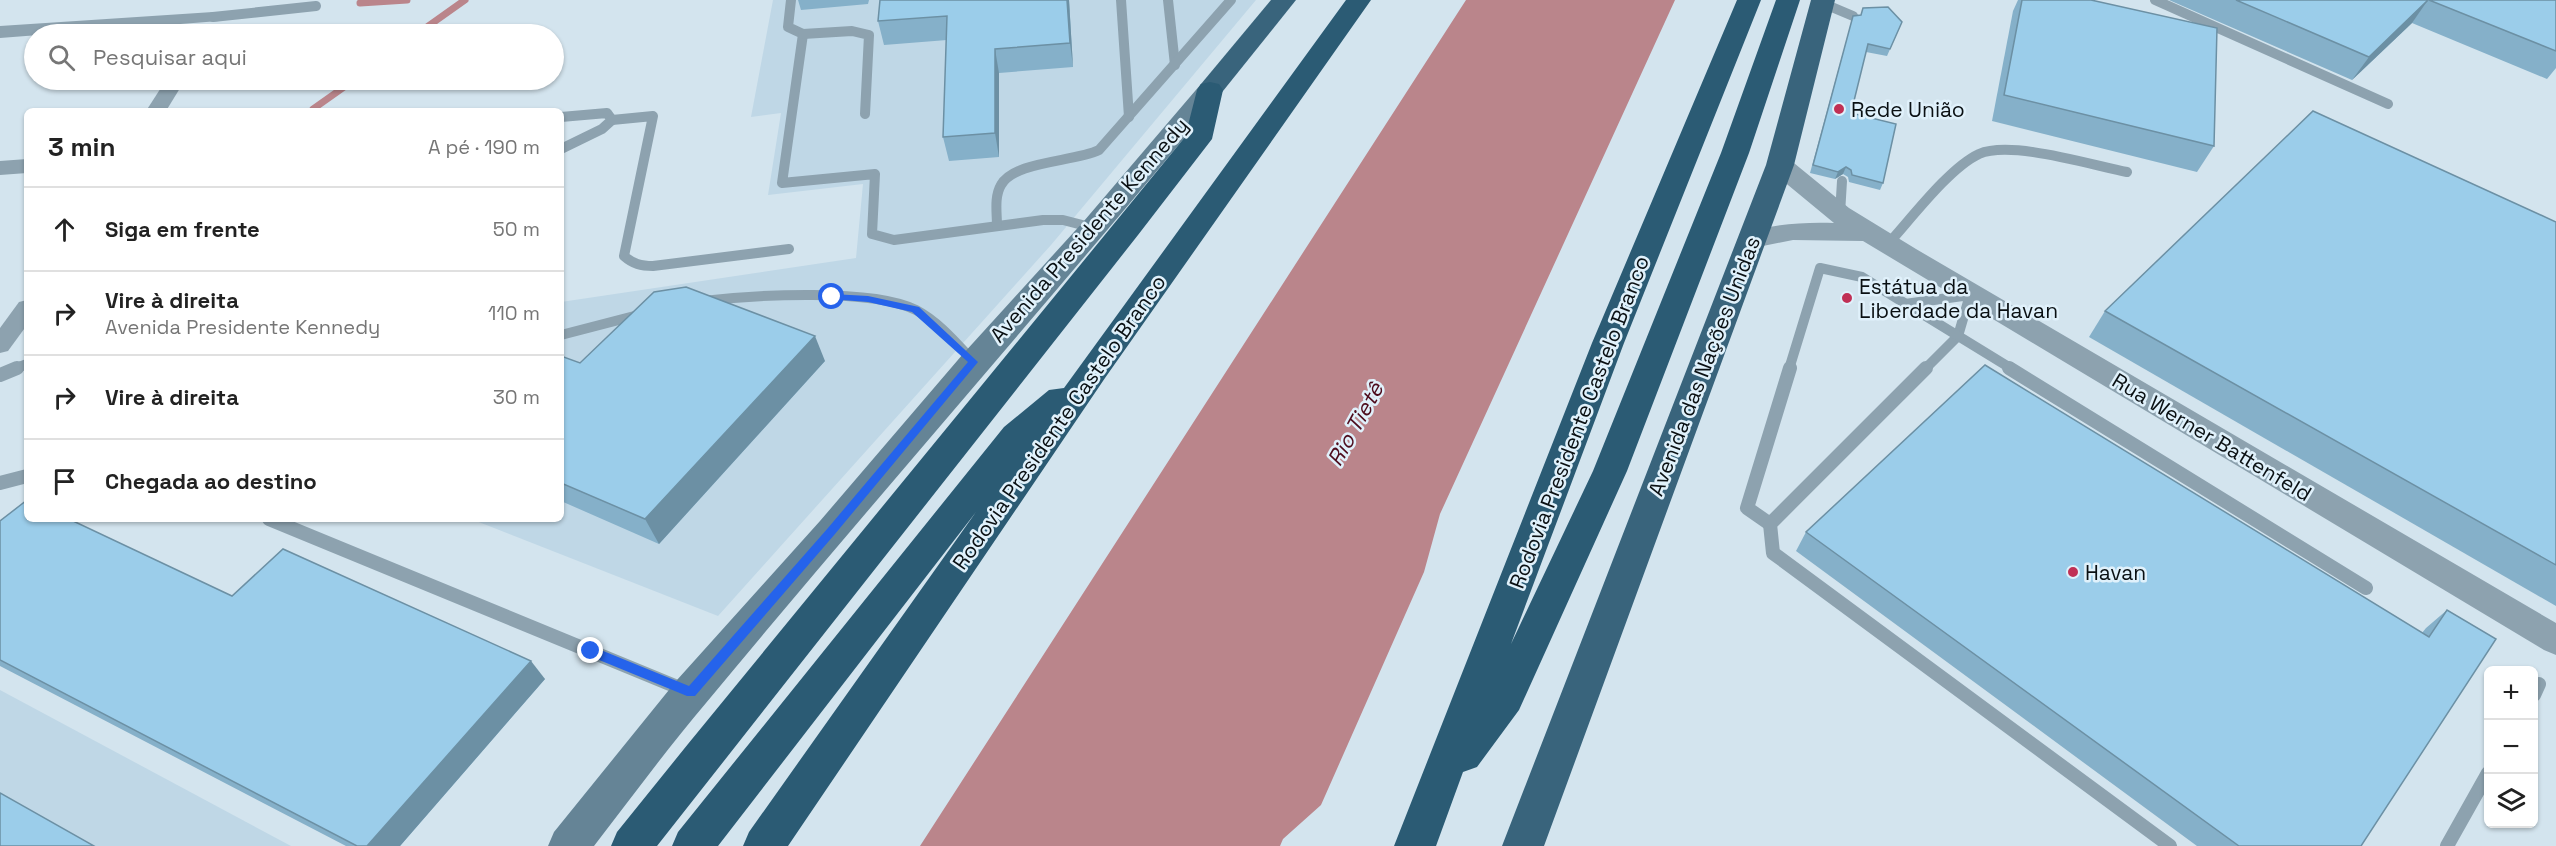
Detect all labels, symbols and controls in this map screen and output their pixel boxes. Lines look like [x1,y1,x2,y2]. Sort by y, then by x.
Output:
search box [24,24,564,90]
icon: search [45,41,78,74]
text: Pesquisar aqui [93,43,247,71]
place label: Rede União [1851,96,1965,123]
marker: Rede União [1832,102,1846,116]
street label: Avenida Presidente Kennedy [984,112,1194,348]
text: 3 min [48,130,116,164]
text: A pé · 190 m [428,134,540,160]
icon: ahead [48,213,81,246]
text: Siga em frente [105,215,260,243]
text: 50 m [493,216,540,242]
street label: Avenida das Nações Unidas [1642,232,1766,500]
street label: Rodovia Presidente Castelo Branco [1503,252,1655,592]
street label: Rodovia Presidente Castelo Branco [946,269,1172,575]
place label: Estátua da Liberdade da Havan [1859,273,2058,324]
route start [818,283,844,309]
text: Vire à direita [105,286,239,314]
marker: Estátua da Liberdade da Havan [1840,291,1854,305]
icon: right [48,297,81,330]
text: 110 m [488,300,540,326]
text: Avenida Presidente Kennedy [105,314,380,340]
street label: Rua Werner Battenfeld [2107,367,2317,507]
water label: Rio Tietê [1321,376,1390,471]
icon: right [48,381,81,414]
text: Vire à direita [105,383,239,411]
text: 30 m [493,384,540,410]
icon: arrive [48,465,81,498]
text: Chegada ao destino [105,467,317,495]
place label: Havan [2085,559,2146,586]
marker: Havan [2066,565,2080,579]
route end [577,637,603,663]
map controls [2484,666,2538,828]
button: + [2484,666,2538,720]
button: − [2484,720,2538,774]
button: layers [2484,774,2538,828]

